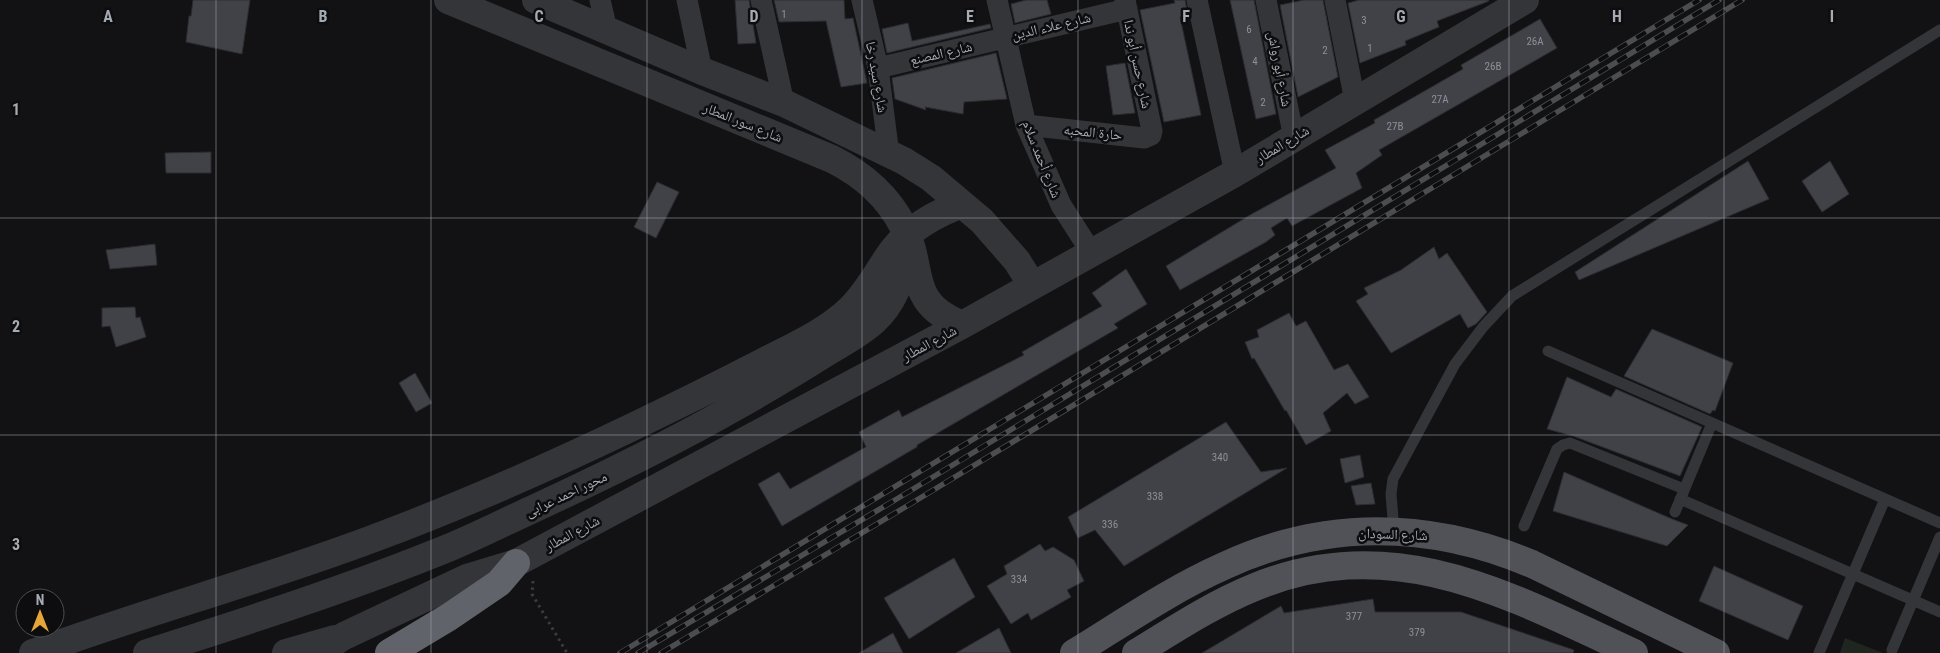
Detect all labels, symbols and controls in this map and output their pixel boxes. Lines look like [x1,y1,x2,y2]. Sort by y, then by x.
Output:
text: A [103,7,113,26]
text: B [319,7,328,26]
text: C [534,7,544,26]
text: D [749,7,759,26]
text: E [966,7,974,26]
text: F [1182,7,1190,26]
text: G [1396,7,1406,26]
text: H [1612,7,1622,26]
text: I [1830,7,1834,26]
house number: 1 [781,8,787,21]
street label: شارع علاء الدين [1010,9,1093,45]
house number: 3 [1361,14,1367,27]
street label: شارع حسن أبو ندا [1119,18,1155,110]
house number: 6 [1246,23,1252,36]
street label: شارع أبو رواش [1263,30,1295,108]
house number: 26A [1526,35,1544,48]
street label: شارع المصنع [908,38,974,70]
street label: شارع سيد رخا [861,40,891,114]
house number: 1 [1367,42,1373,55]
house number: 2 [1322,44,1328,57]
house number: 4 [1252,55,1258,68]
house number: 26B [1485,60,1501,73]
house number: 27A [1431,93,1449,106]
house number: 2 [1260,96,1266,109]
street label: شارع سور المطار [699,98,785,147]
text: 1 [12,100,20,119]
street label: شارع أحمد سلام [1017,118,1065,201]
house number: 27B [1387,120,1403,133]
street label: حارة المحبه [1063,121,1123,144]
street label: شارع المطار [1251,122,1313,168]
text: 2 [12,317,20,336]
street label: شارع المطار [898,322,960,366]
house number: 340 [1212,451,1228,464]
street label: محور احمد عرابى [523,468,610,521]
house number: 338 [1147,490,1163,503]
street label: شارع المطار [541,512,603,556]
house number: 336 [1102,518,1118,531]
street label: شارع السودان [1358,525,1428,545]
text: 3 [12,535,20,554]
house number: 334 [1011,573,1028,586]
north arrow [15,588,65,638]
text: N [36,592,44,608]
house number: 377 [1346,610,1362,623]
house number: 379 [1409,626,1425,639]

